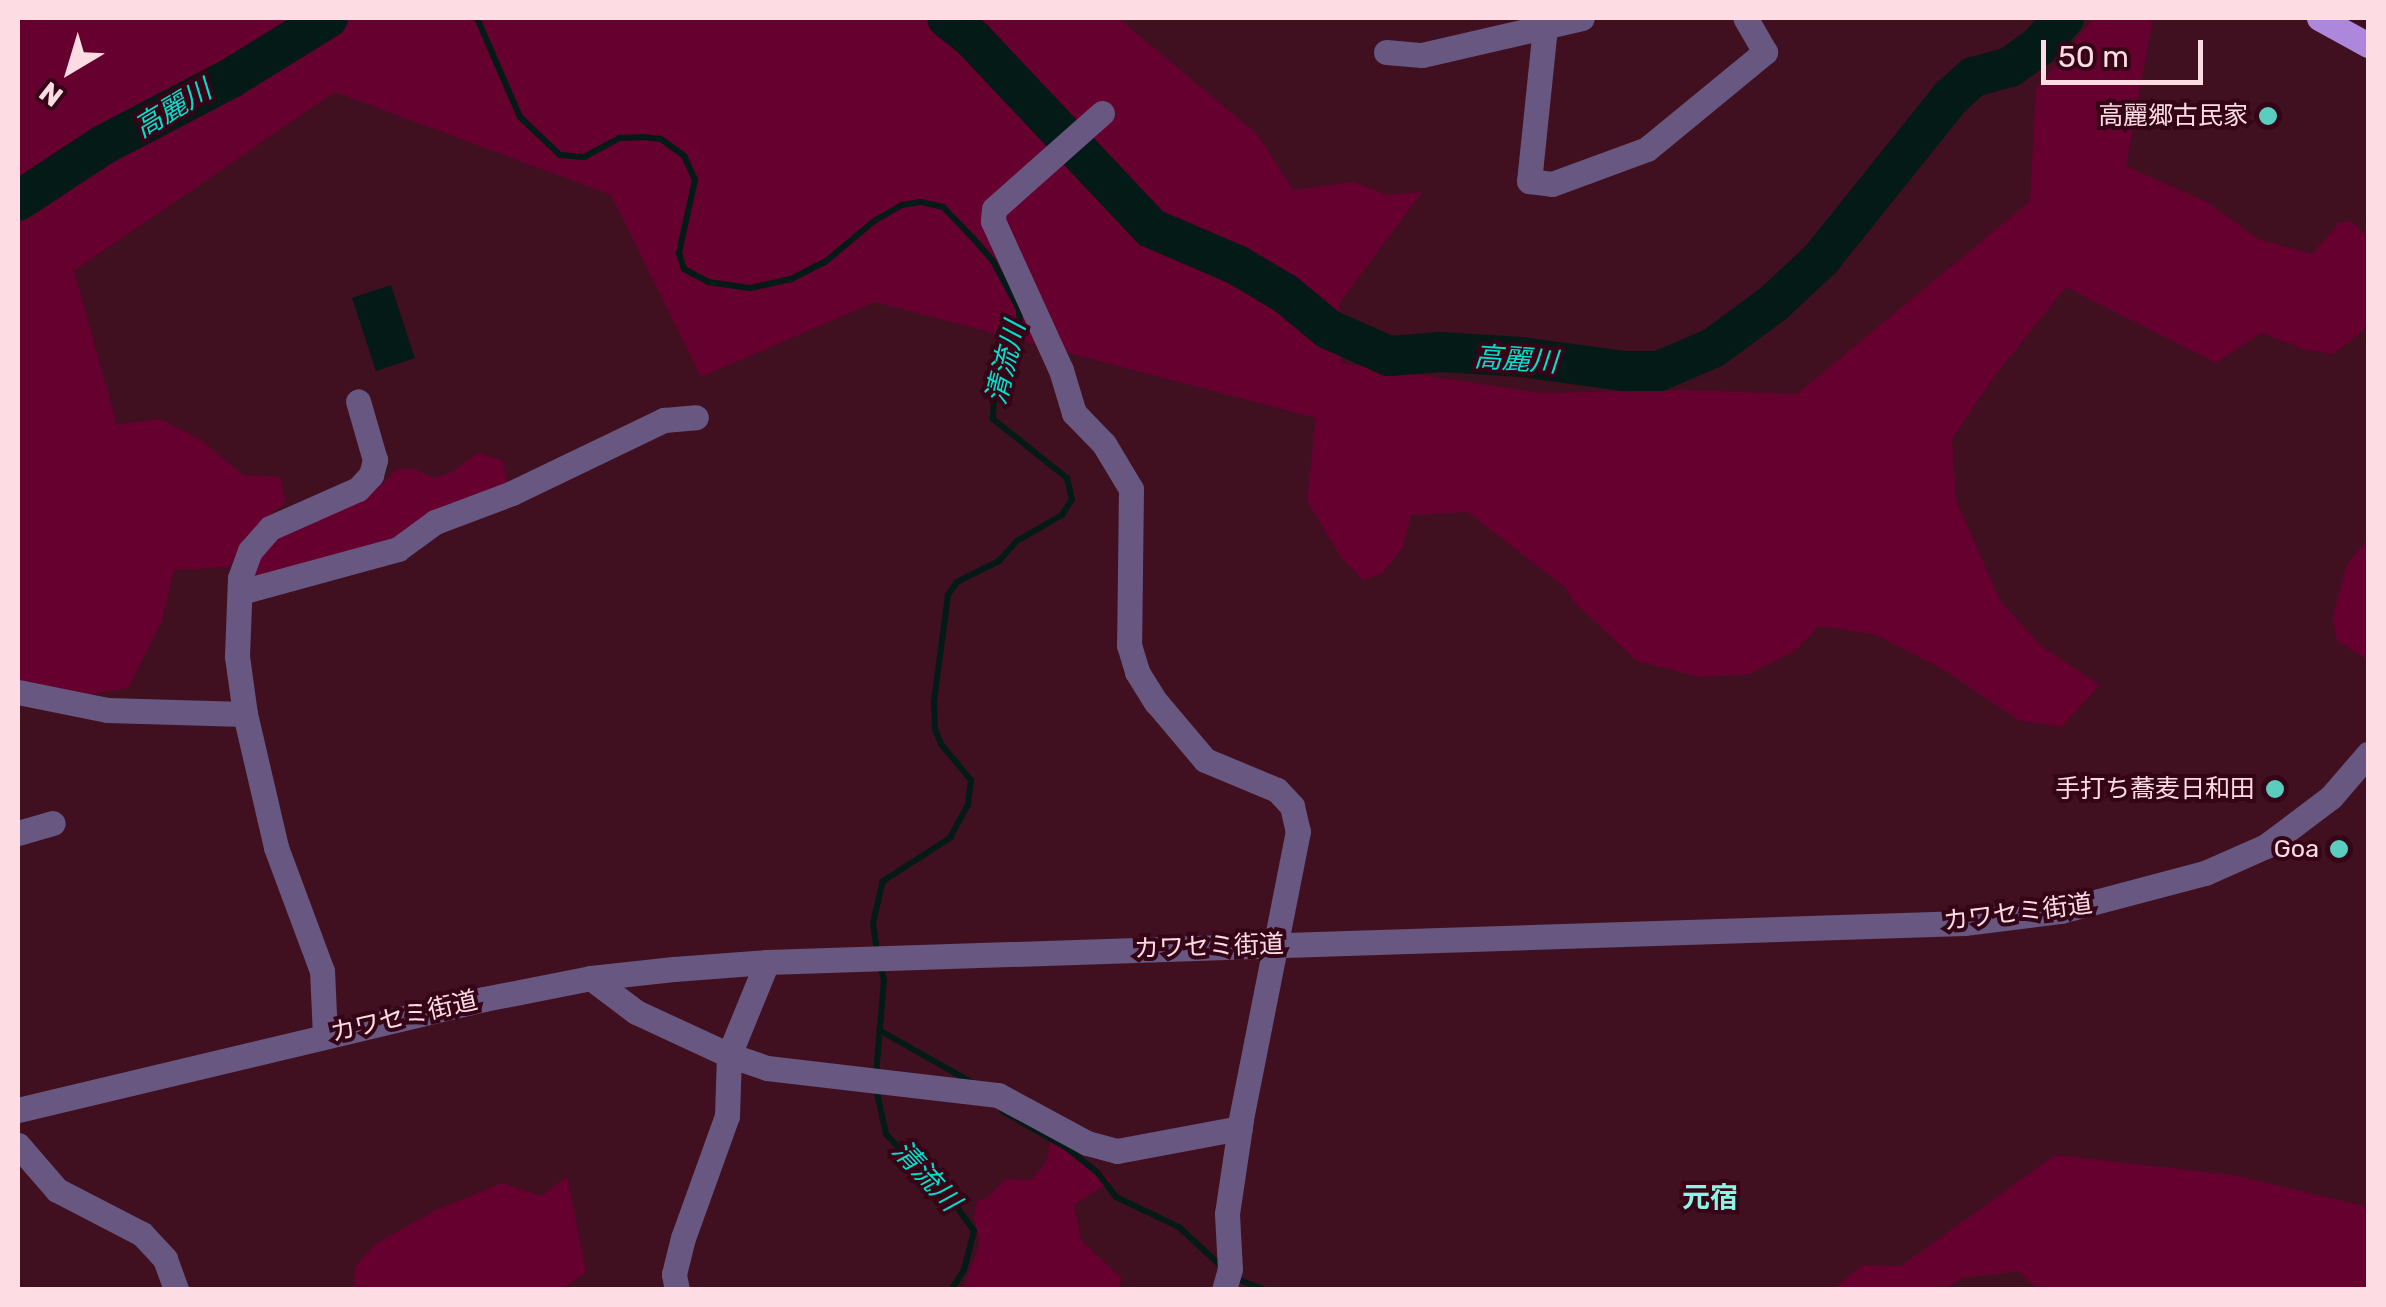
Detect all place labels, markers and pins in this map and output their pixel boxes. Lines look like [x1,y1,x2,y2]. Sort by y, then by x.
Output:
place label: 高麗郷古民家 [2098,101,2248,131]
marker: 高麗郷古民家 [2257,105,2279,127]
place label: 手打ち蕎麦日和田 [2055,774,2255,804]
marker: 手打ち蕎麦日和田 [2264,778,2286,800]
place label: Goa [2274,834,2319,864]
marker: Goa [2328,838,2350,860]

